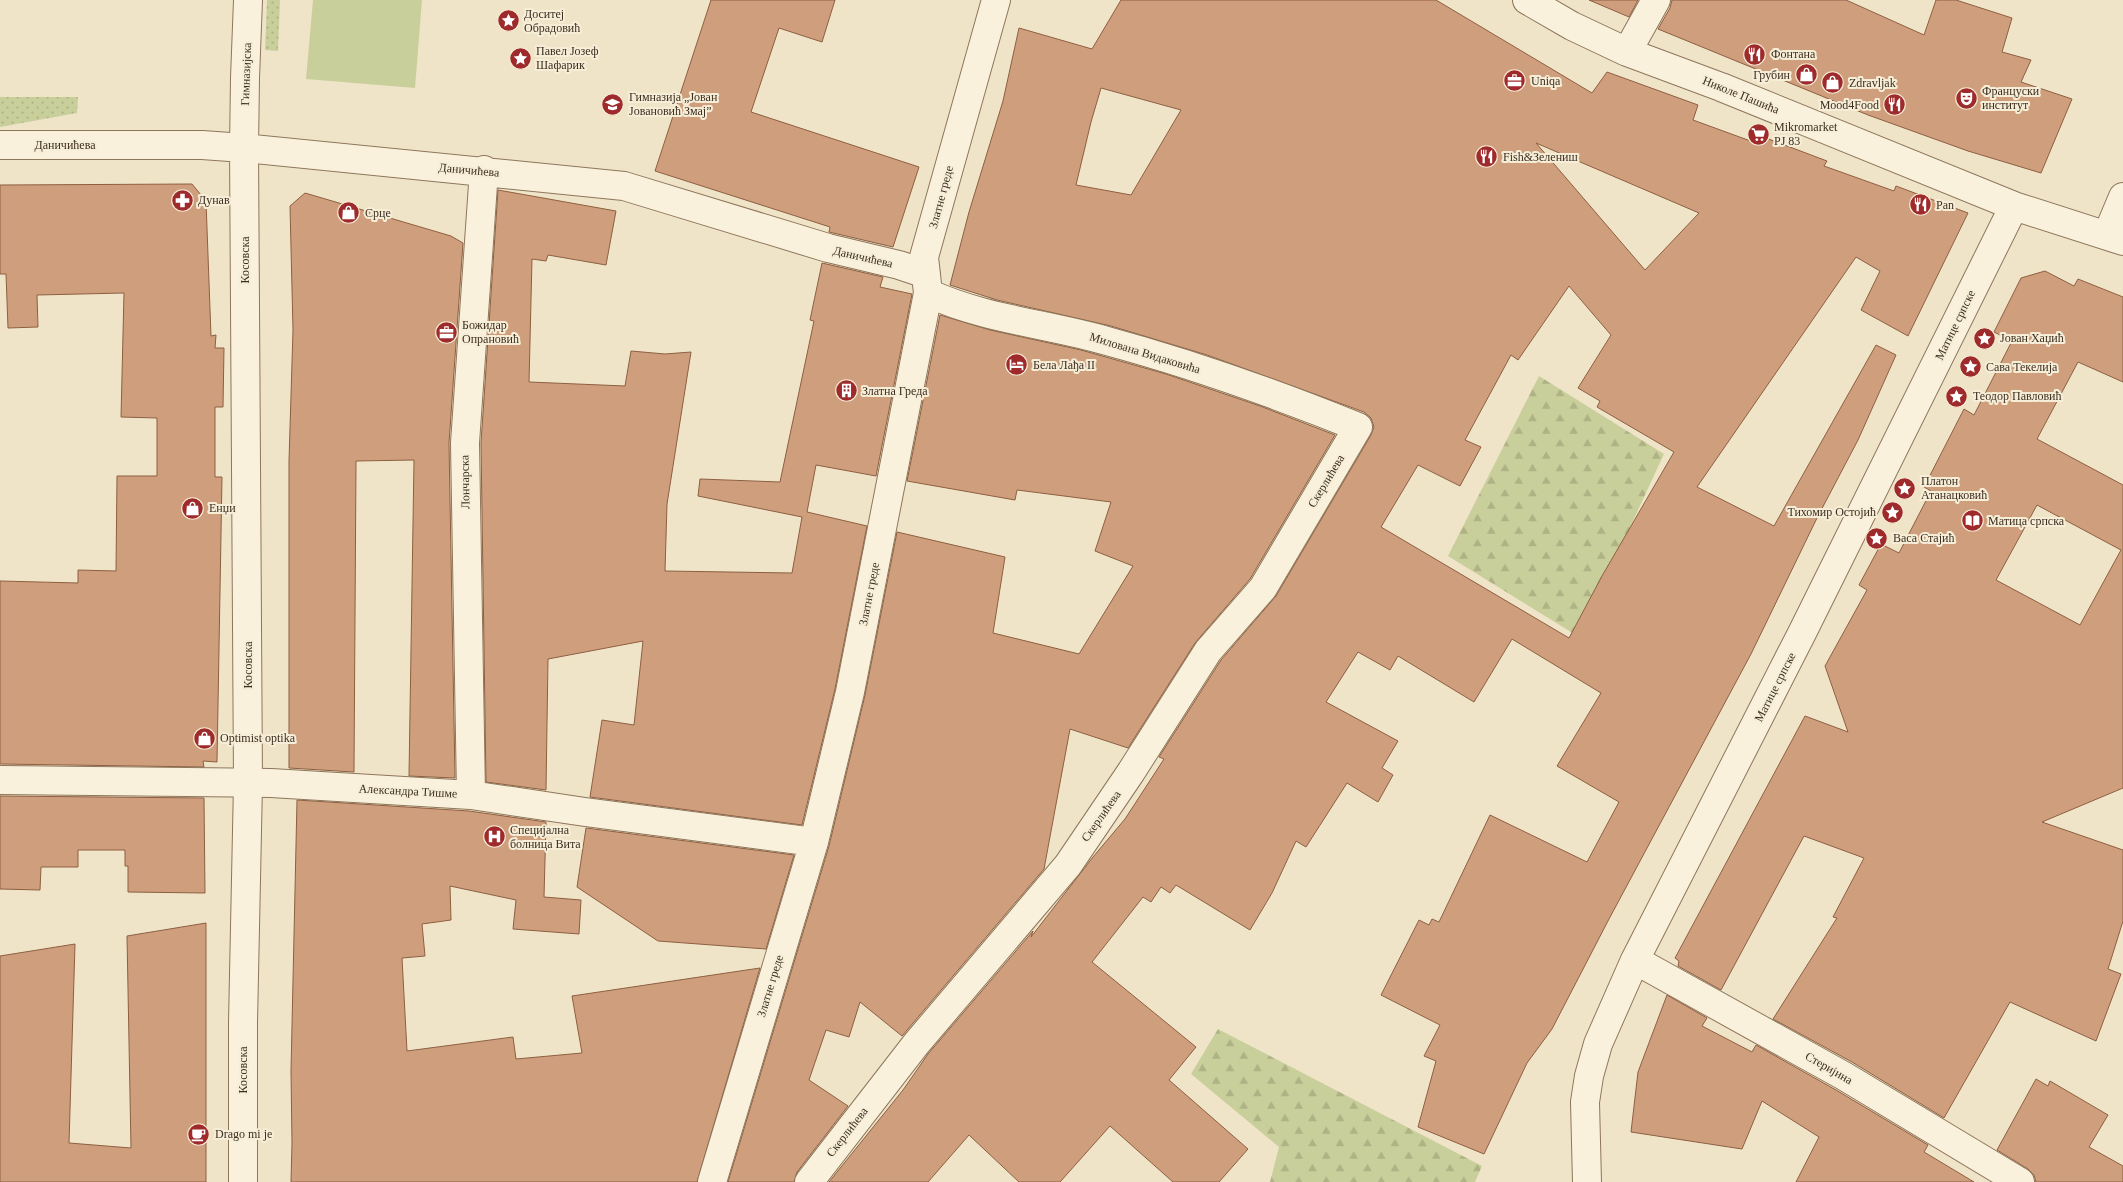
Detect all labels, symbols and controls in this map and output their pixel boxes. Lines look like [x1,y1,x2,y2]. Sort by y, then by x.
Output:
place label: Доситеј Обрадовић [524,7,580,35]
place icon: Доситеј Обрадовић [496,9,520,33]
street label: Гимназијска [238,42,254,106]
restaurant icon: Фонтана [1743,42,1767,66]
place label: Павел Јозеф Шафарик [536,44,599,72]
place icon: Павел Јозеф Шафарик [508,46,532,70]
place label: Фонтана [1771,47,1816,61]
shop icon: Грубин [1794,63,1818,87]
place label: Грубин [1753,68,1791,82]
office icon: Uniqa [1503,69,1527,93]
shop icon: Zdravljak [1821,71,1845,95]
street label: Николе Пашића [1701,73,1782,117]
place label: Uniqa [1531,74,1561,88]
place label: Zdravljak [1849,76,1896,90]
place label: Француски институт [1982,84,2040,112]
theatre icon: Француски институт [1954,86,1978,110]
place label: Гимназија „Јован Јовановић Змај” [629,90,718,118]
school or university icon: Гимназија „Јован Јовановић Змај” [601,92,625,116]
restaurant icon: Mood4Food [1883,93,1907,117]
place label: Mood4Food [1820,98,1879,112]
place label: Mikromarket PJ 83 [1774,120,1838,148]
supermarket icon: Mikromarket PJ 83 [1746,122,1770,146]
street label: Даничићева [35,138,96,152]
restaurant icon: Fish&Зелениш [1475,145,1499,169]
place label: Fish&Зелениш [1503,150,1579,164]
street label: Даничићева [438,160,501,180]
street label: Златне греде [926,164,956,230]
pharmacy icon: Дунав [170,188,194,212]
place label: Дунав [198,193,230,207]
restaurant icon: Pan [1908,193,1932,217]
place label: Pan [1936,198,1954,212]
shop icon: Срце [337,201,361,225]
place label: Срце [365,206,391,220]
street label: Косовска [238,236,252,283]
street label: Даничићева [832,243,895,271]
street label: Матице српске [1932,288,1978,362]
place label: Божидар Опрановић [462,318,519,346]
office icon: Божидар Опрановић [434,320,458,344]
place icon: Јован Хаџић [1972,326,1996,350]
street label: Милована Видаковића [1088,329,1203,377]
place label: Јован Хаџић [2000,331,2064,345]
hotel icon: Бела Лађа II [1005,353,1029,377]
place icon: Сава Текелија [1958,355,1982,379]
place label: Бела Лађа II [1033,358,1095,372]
place label: Сава Текелија [1986,360,2058,374]
building icon: Златна Греда [834,379,858,403]
place label: Златна Греда [862,384,928,398]
place icon: Теодор Павловић [1945,384,1969,408]
place label: Теодор Павловић [1973,389,2062,403]
street label: Скерлићева [1305,451,1348,510]
street label: Лончарска [458,454,472,509]
place label: Платон Атанацковић [1921,474,1987,502]
place icon: Платон Атанацковић [1893,476,1917,500]
shop icon: Енџи [181,496,205,520]
place icon: Тихомир Остојић [1880,500,1904,524]
place label: Енџи [209,501,236,515]
place label: Тихомир Остојић [1787,505,1876,519]
library icon: Матица српска [1960,509,1984,533]
place label: Матица српска [1988,514,2065,528]
place icon: Васа Стајић [1865,526,1889,550]
place label: Васа Стајић [1893,531,1954,545]
street label: Златне греде [856,561,882,627]
street label: Косовска [241,641,255,688]
street label: Матице српске [1752,650,1798,724]
shop icon: Optimist optika [192,726,216,750]
place label: Optimist optika [220,731,296,745]
street label: Александра Тишме [358,781,458,801]
street label: Скерлићева [1078,787,1124,844]
place label: Специјална болница Вита [510,823,581,851]
hospital icon: Специјална болница Вита [482,825,506,849]
street label: Златне греде [754,953,786,1019]
street label: Косовска [236,1046,250,1093]
street label: Стеријина [1803,1049,1856,1087]
street label: Скерлићева [823,1104,871,1160]
cafe icon: Drago mi je [187,1122,211,1146]
place label: Drago mi je [215,1127,272,1141]

